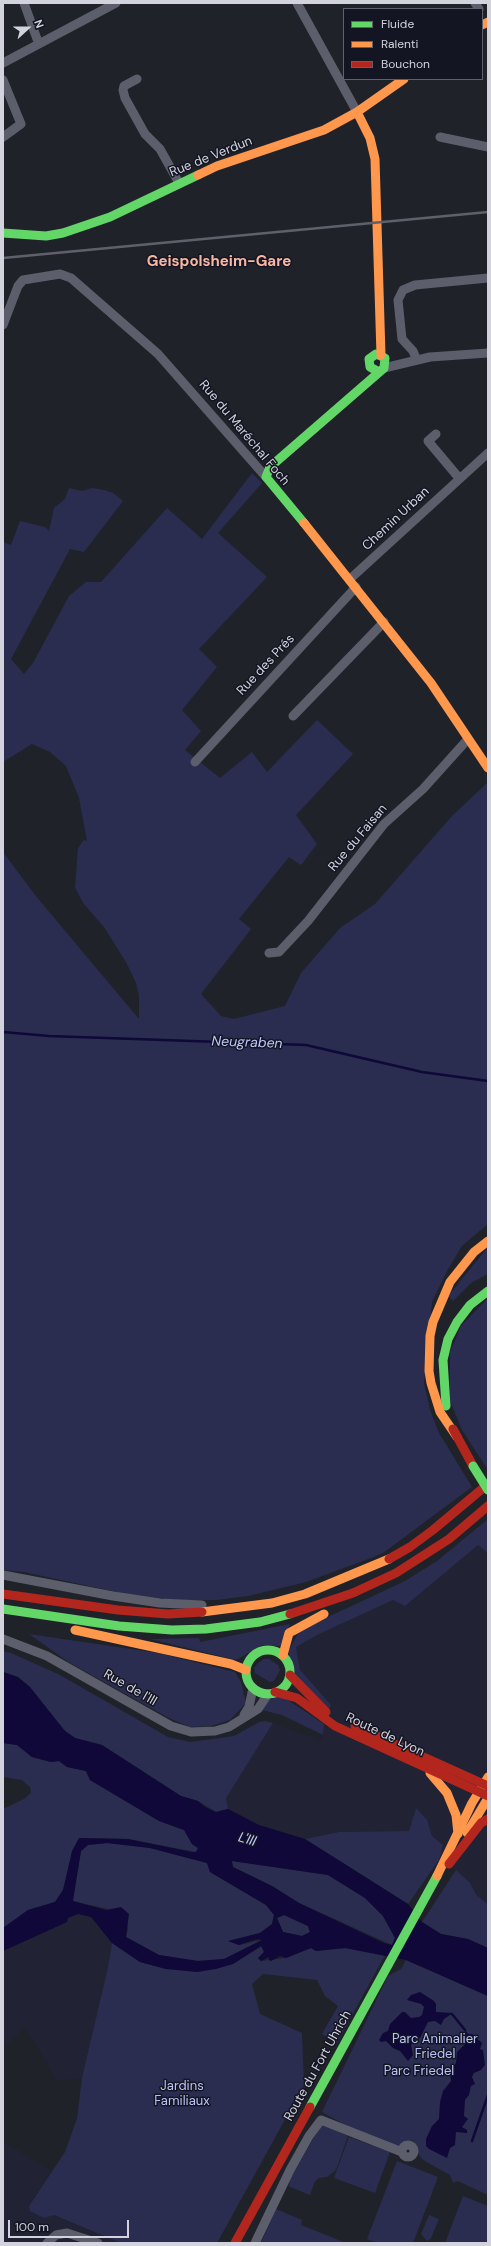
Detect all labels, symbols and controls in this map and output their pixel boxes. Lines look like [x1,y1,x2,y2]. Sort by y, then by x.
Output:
north arrow [8,8,48,48]
legend [343,8,483,80]
text: Fluide [381,16,414,32]
text: N [31,17,47,30]
text: Ralenti [381,36,418,52]
text: Bouchon [381,56,430,72]
street label: Rue de Verdun [167,133,255,181]
district label: Geispolsheim-Gare [147,253,291,271]
street label: Rue du Maréchal Foch [195,377,293,489]
street label: Chemin Urban [359,484,433,554]
street label: Rue des Prés [234,631,298,699]
street label: Rue du Faisan [325,801,391,875]
water label: Neugraben [211,1033,283,1053]
street label: Rue de l'Ill [101,1667,159,1709]
street label: Route de Lyon [343,1710,427,1760]
water label: L'Ill [236,1829,258,1851]
street label: Route du Fort Uhrich [281,2008,355,2124]
park label: Parc Animalier Friedel [392,2032,478,2063]
park label: Parc Friedel [384,2064,454,2080]
park label: Jardins Familiaux [154,2079,210,2110]
scale bar [10,2212,131,2238]
text: 100 m [15,2219,49,2235]

